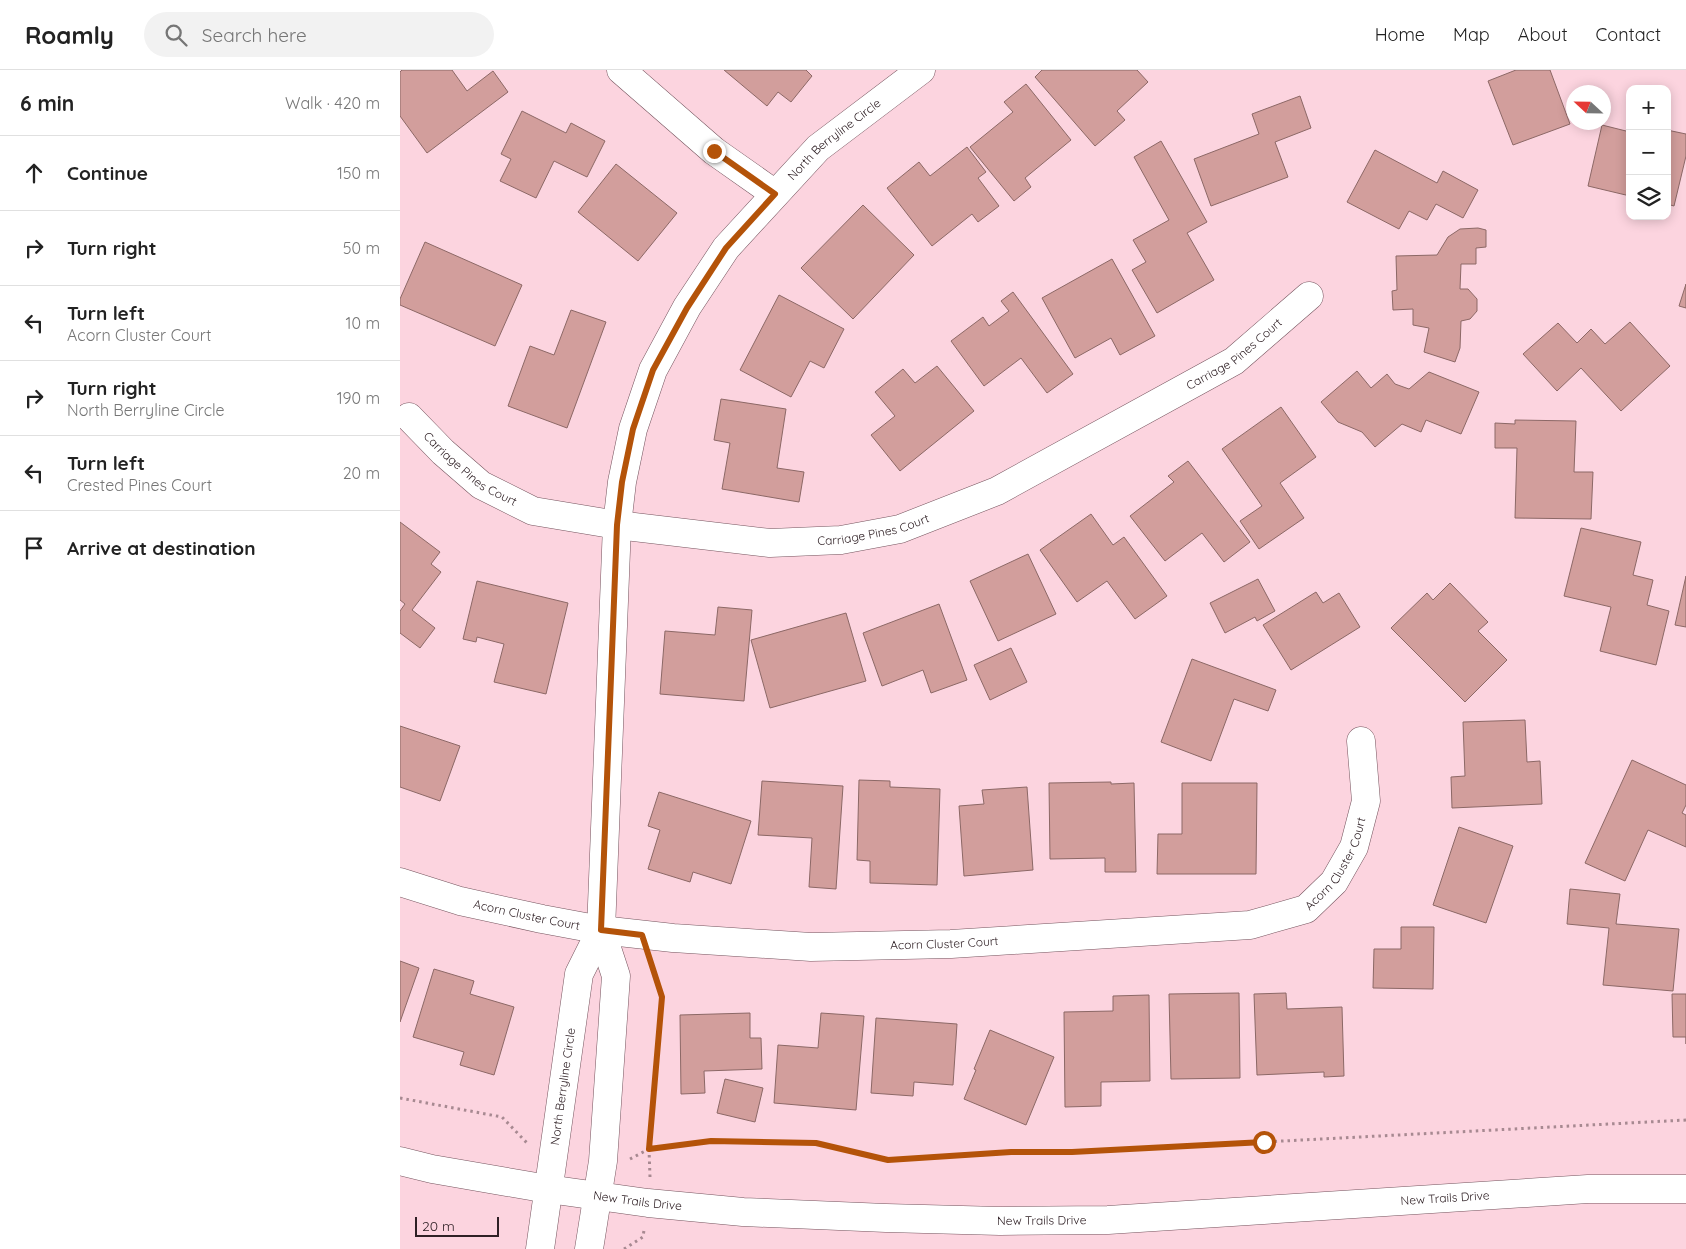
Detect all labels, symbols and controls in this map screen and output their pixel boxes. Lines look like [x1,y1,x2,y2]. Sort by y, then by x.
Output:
search box [144,12,494,57]
text: Roamly [25,20,114,50]
icon: search [162,21,190,49]
text: Search here [202,23,307,47]
text: Home [1375,23,1425,46]
text: Map [1453,23,1490,46]
text: About [1518,23,1568,46]
text: Contact [1596,23,1661,46]
north arrow [1566,85,1611,130]
map controls [1626,85,1671,220]
button: + [1626,85,1671,130]
text: 6 min [20,90,74,116]
text: Walk · 420 m [285,93,380,113]
street label: North Berryline Circle [784,95,884,183]
button: − [1626,130,1671,175]
route end [703,140,726,163]
icon: ahead [20,159,48,187]
text: Continue [67,161,148,185]
text: 150 m [337,163,380,183]
button: layers [1626,175,1671,220]
icon: right [20,234,48,262]
text: Turn right [67,236,156,260]
text: 50 m [343,238,380,258]
text: Turn left [67,301,145,325]
icon: left [20,309,48,337]
text: 10 m [346,313,380,333]
street label: Carriage Pines Court [1183,315,1285,393]
text: Acorn Cluster Court [67,325,211,345]
text: Turn right [67,376,156,400]
icon: right [20,384,48,412]
text: 190 m [337,388,380,408]
text: North Berryline Circle [67,400,225,420]
street label: Carriage Pines Court [421,428,520,509]
text: Turn left [67,451,145,475]
icon: left [20,459,48,487]
text: 20 m [343,463,380,483]
text: Crested Pines Court [67,475,212,495]
street label: Carriage Pines Court [817,510,931,548]
icon: arrive [20,534,48,562]
text: Arrive at destination [67,536,256,560]
street label: Acorn Cluster Court [1301,815,1368,913]
street label: Acorn Cluster Court [472,896,581,933]
street label: Acorn Cluster Court [890,933,999,952]
street label: North Berryline Circle [547,1027,578,1146]
route start [1253,1131,1276,1154]
street label: New Trails Drive [592,1187,683,1213]
street label: New Trails Drive [1400,1187,1490,1208]
street label: New Trails Drive [997,1212,1087,1228]
scale bar [415,1214,499,1237]
text: 20 m [422,1217,455,1235]

